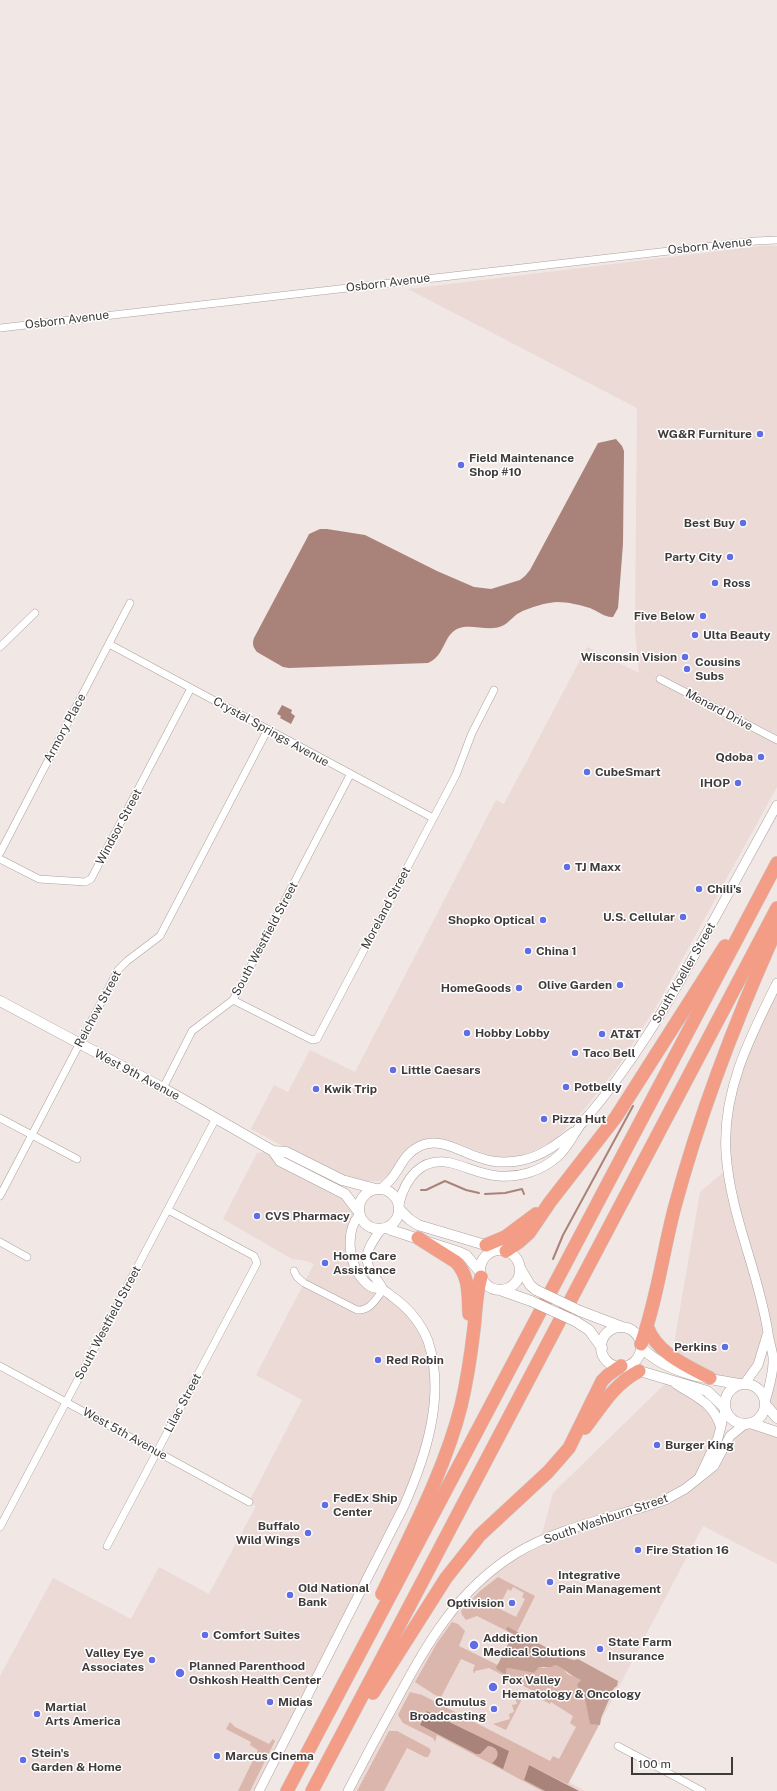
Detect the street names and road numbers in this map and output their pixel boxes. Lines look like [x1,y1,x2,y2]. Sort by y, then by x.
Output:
street label: Osborn Avenue [667,234,753,258]
street label: Osborn Avenue [345,271,431,295]
street label: Osborn Avenue [24,308,110,332]
street label: Menard Drive [683,686,755,734]
street label: Armory Place [41,691,89,765]
street label: Crystal Springs Avenue [210,694,332,770]
street label: Windsor Street [93,786,145,868]
street label: Moreland Street [358,864,414,952]
street label: South Westfield Street [229,880,301,998]
street label: South Koeller Street [649,920,719,1026]
street label: Reichow Street [72,968,124,1050]
street label: West 9th Avenue [92,1046,182,1104]
street label: South Westfield Street [72,1264,144,1382]
street label: Lilac Street [161,1371,205,1435]
street label: West 5th Avenue [80,1405,170,1463]
street label: South Washburn Street [542,1491,670,1547]

